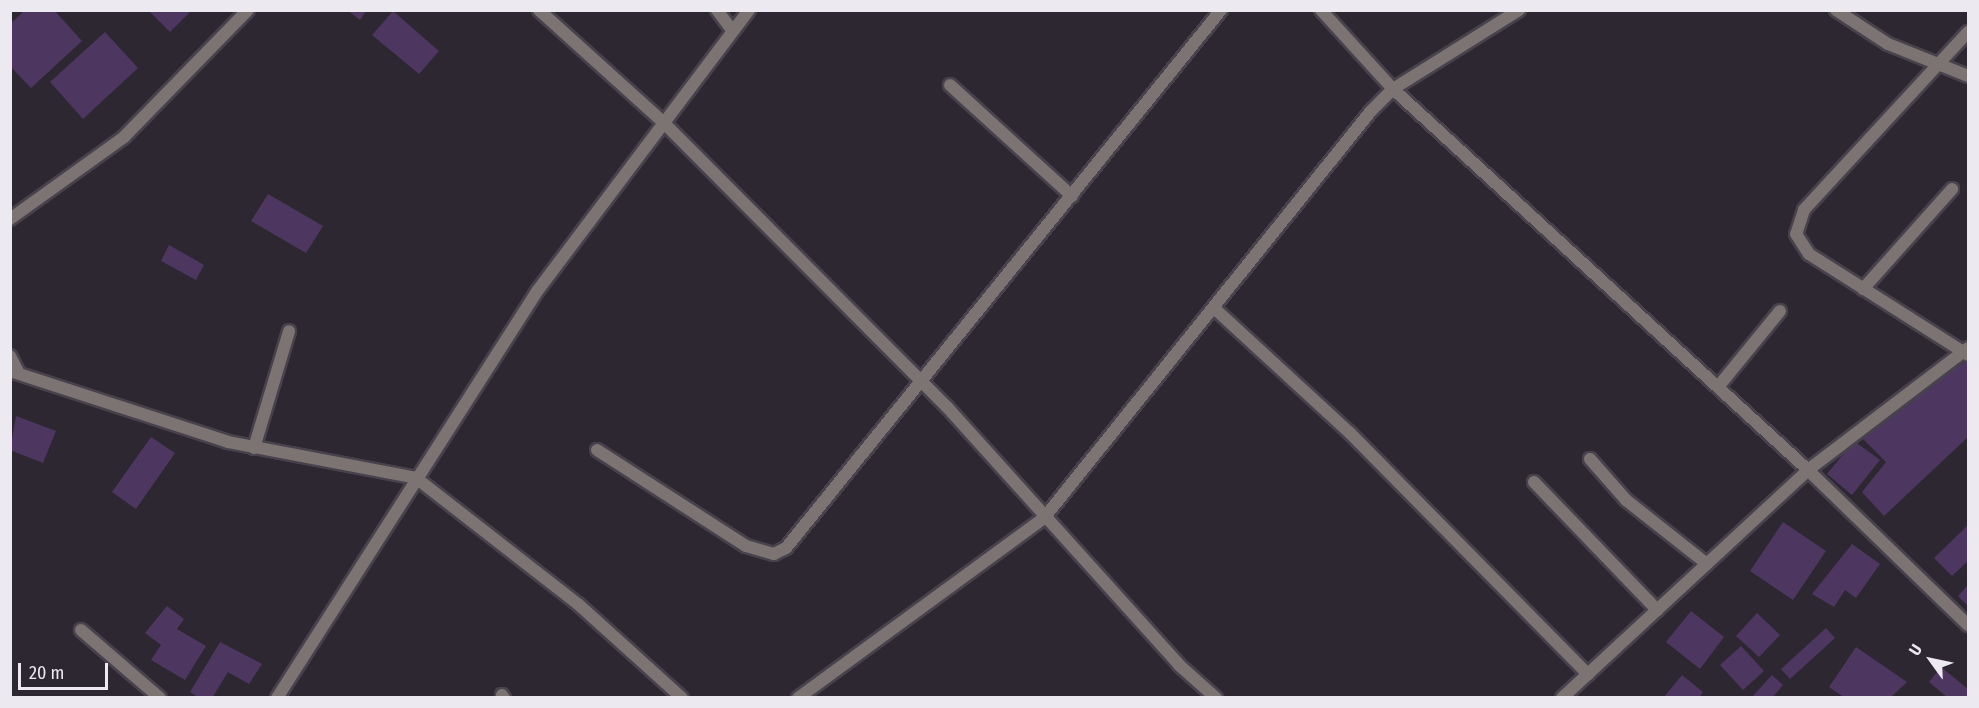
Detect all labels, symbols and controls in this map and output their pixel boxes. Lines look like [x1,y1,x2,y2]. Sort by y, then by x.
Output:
north arrow [1901,630,1961,690]
text: U [1905,641,1926,659]
scale bar [21,651,111,689]
text: 20 m [29,662,64,684]

